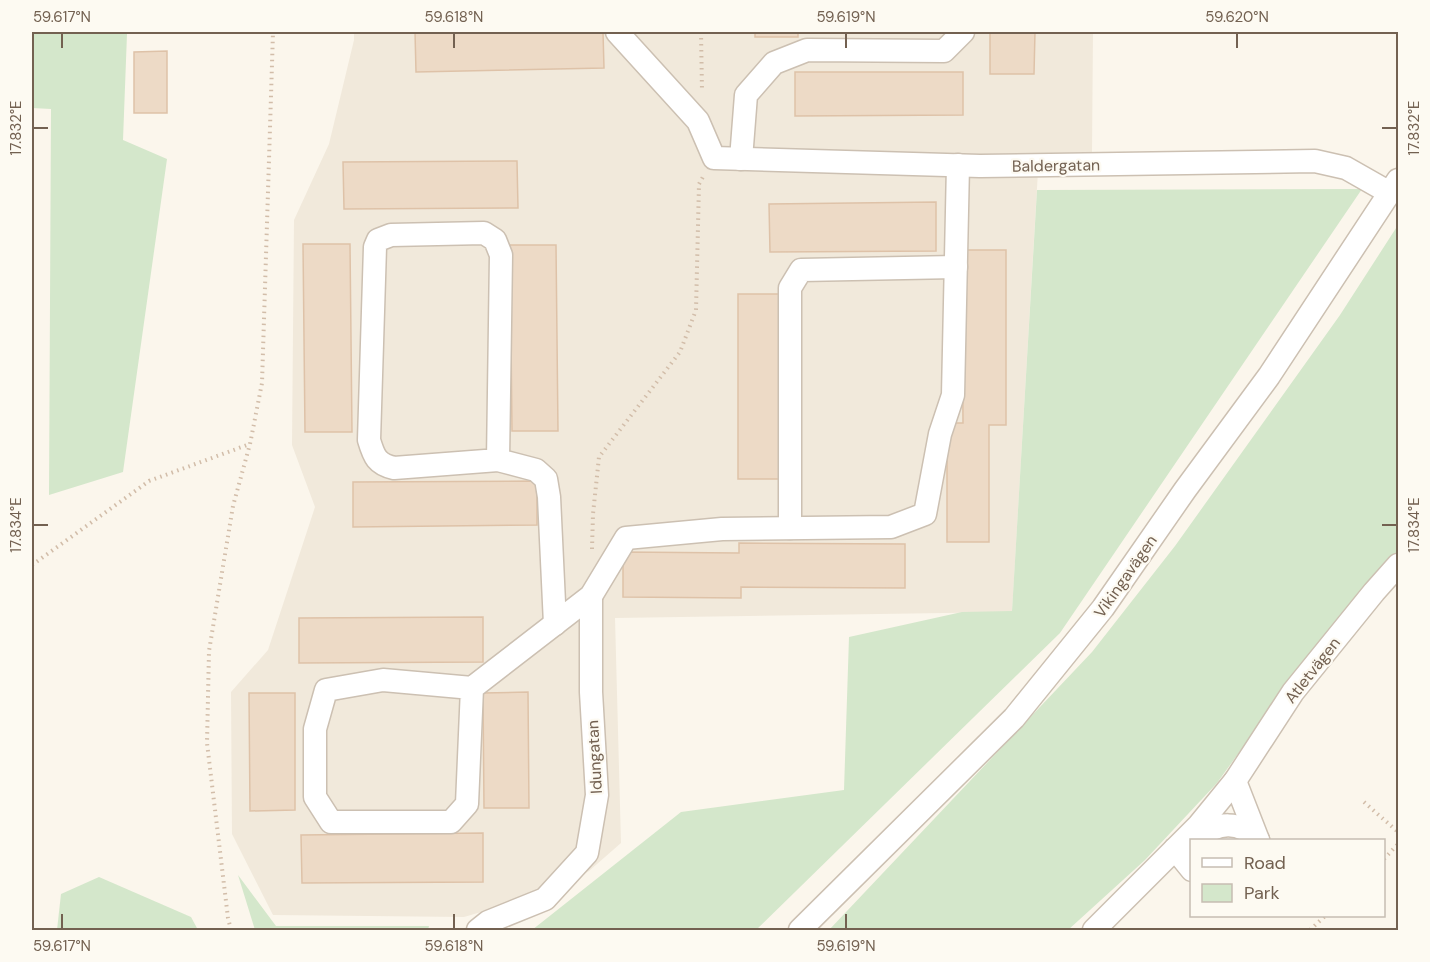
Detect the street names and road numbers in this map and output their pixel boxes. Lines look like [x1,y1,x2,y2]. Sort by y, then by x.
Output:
street label: Baldergatan [1012,154,1100,177]
street label: Vikingavägen [1089,531,1162,622]
street label: Atletvägen [1280,633,1345,708]
street label: Idungatan [582,720,607,794]

